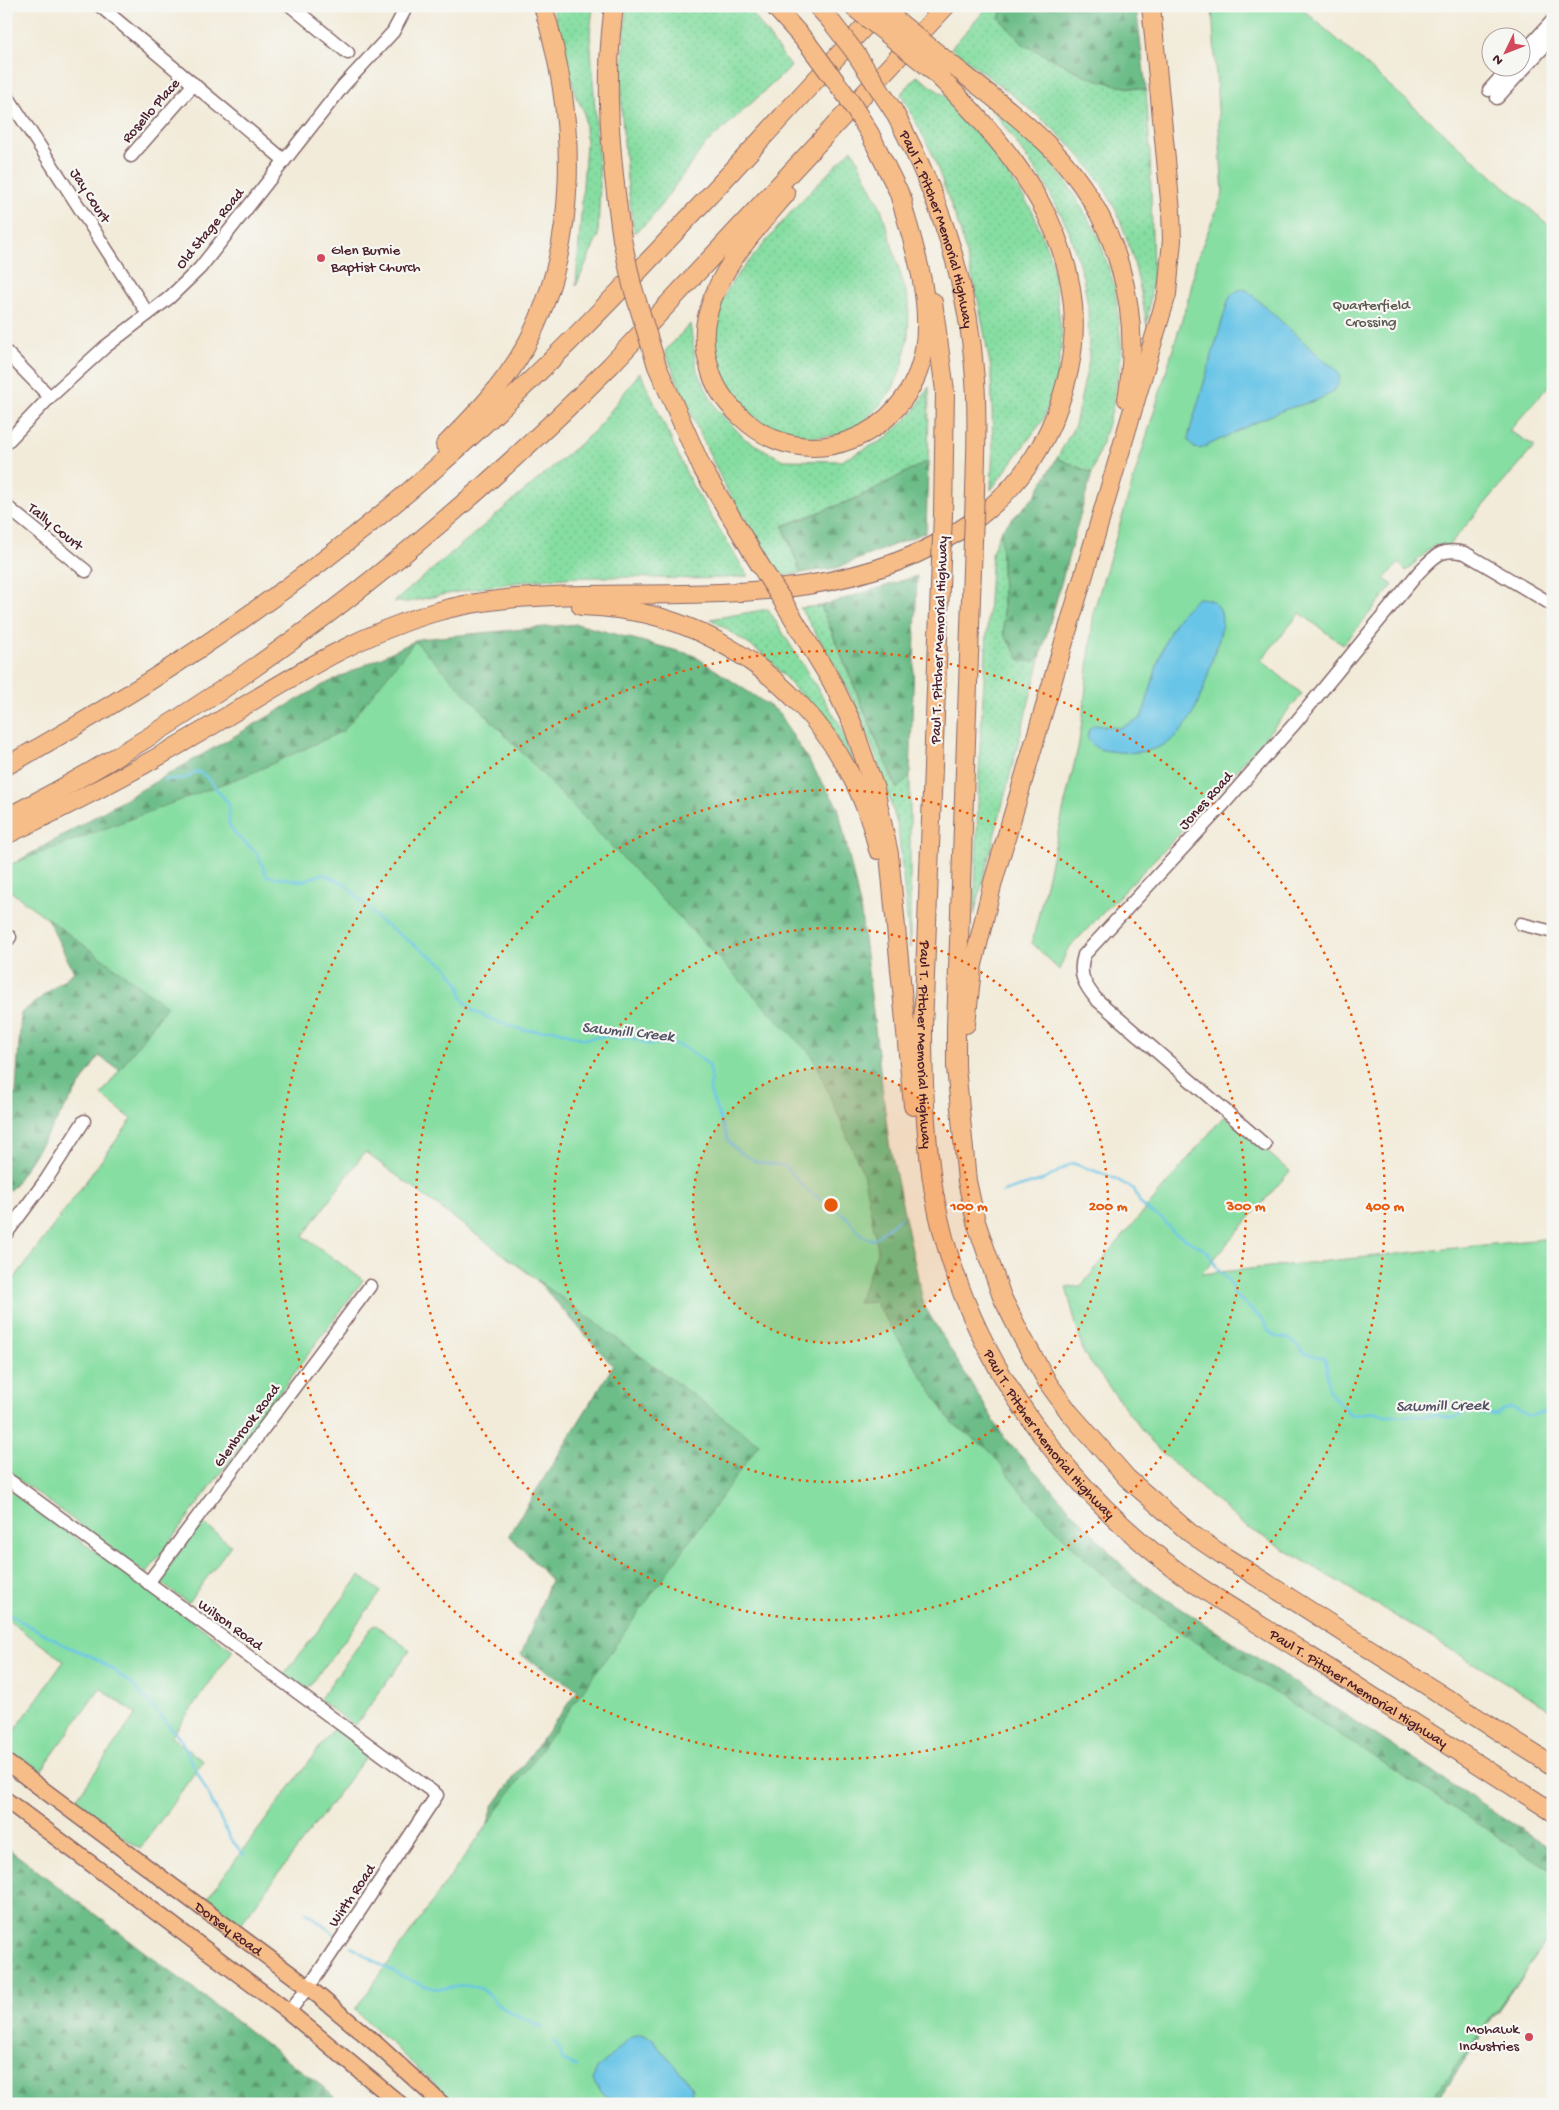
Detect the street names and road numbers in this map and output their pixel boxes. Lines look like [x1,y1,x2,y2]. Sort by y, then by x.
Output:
street label: Rosello Place [119,75,185,147]
street label: Paul T. Pitcher Memorial Highway [894,127,976,330]
street label: Jay Court [65,165,115,228]
street label: Old Stage Road [173,184,249,273]
street label: Tally Court [23,499,88,557]
street label: Paul T. Pitcher Memorial Highway [927,535,953,745]
street label: Jones Road [1176,768,1238,834]
street label: Paul T. Pitcher Memorial Highway [912,939,935,1150]
street label: Paul T. Pitcher Memorial Highway [978,1346,1118,1524]
street label: Glenbrook Road [210,1380,285,1471]
street label: Wilson Road [194,1596,267,1656]
street label: Paul T. Pitcher Memorial Highway [1265,1626,1451,1753]
street label: Wirth Road [325,1860,381,1931]
street label: Dorsey Road [190,1898,266,1962]

